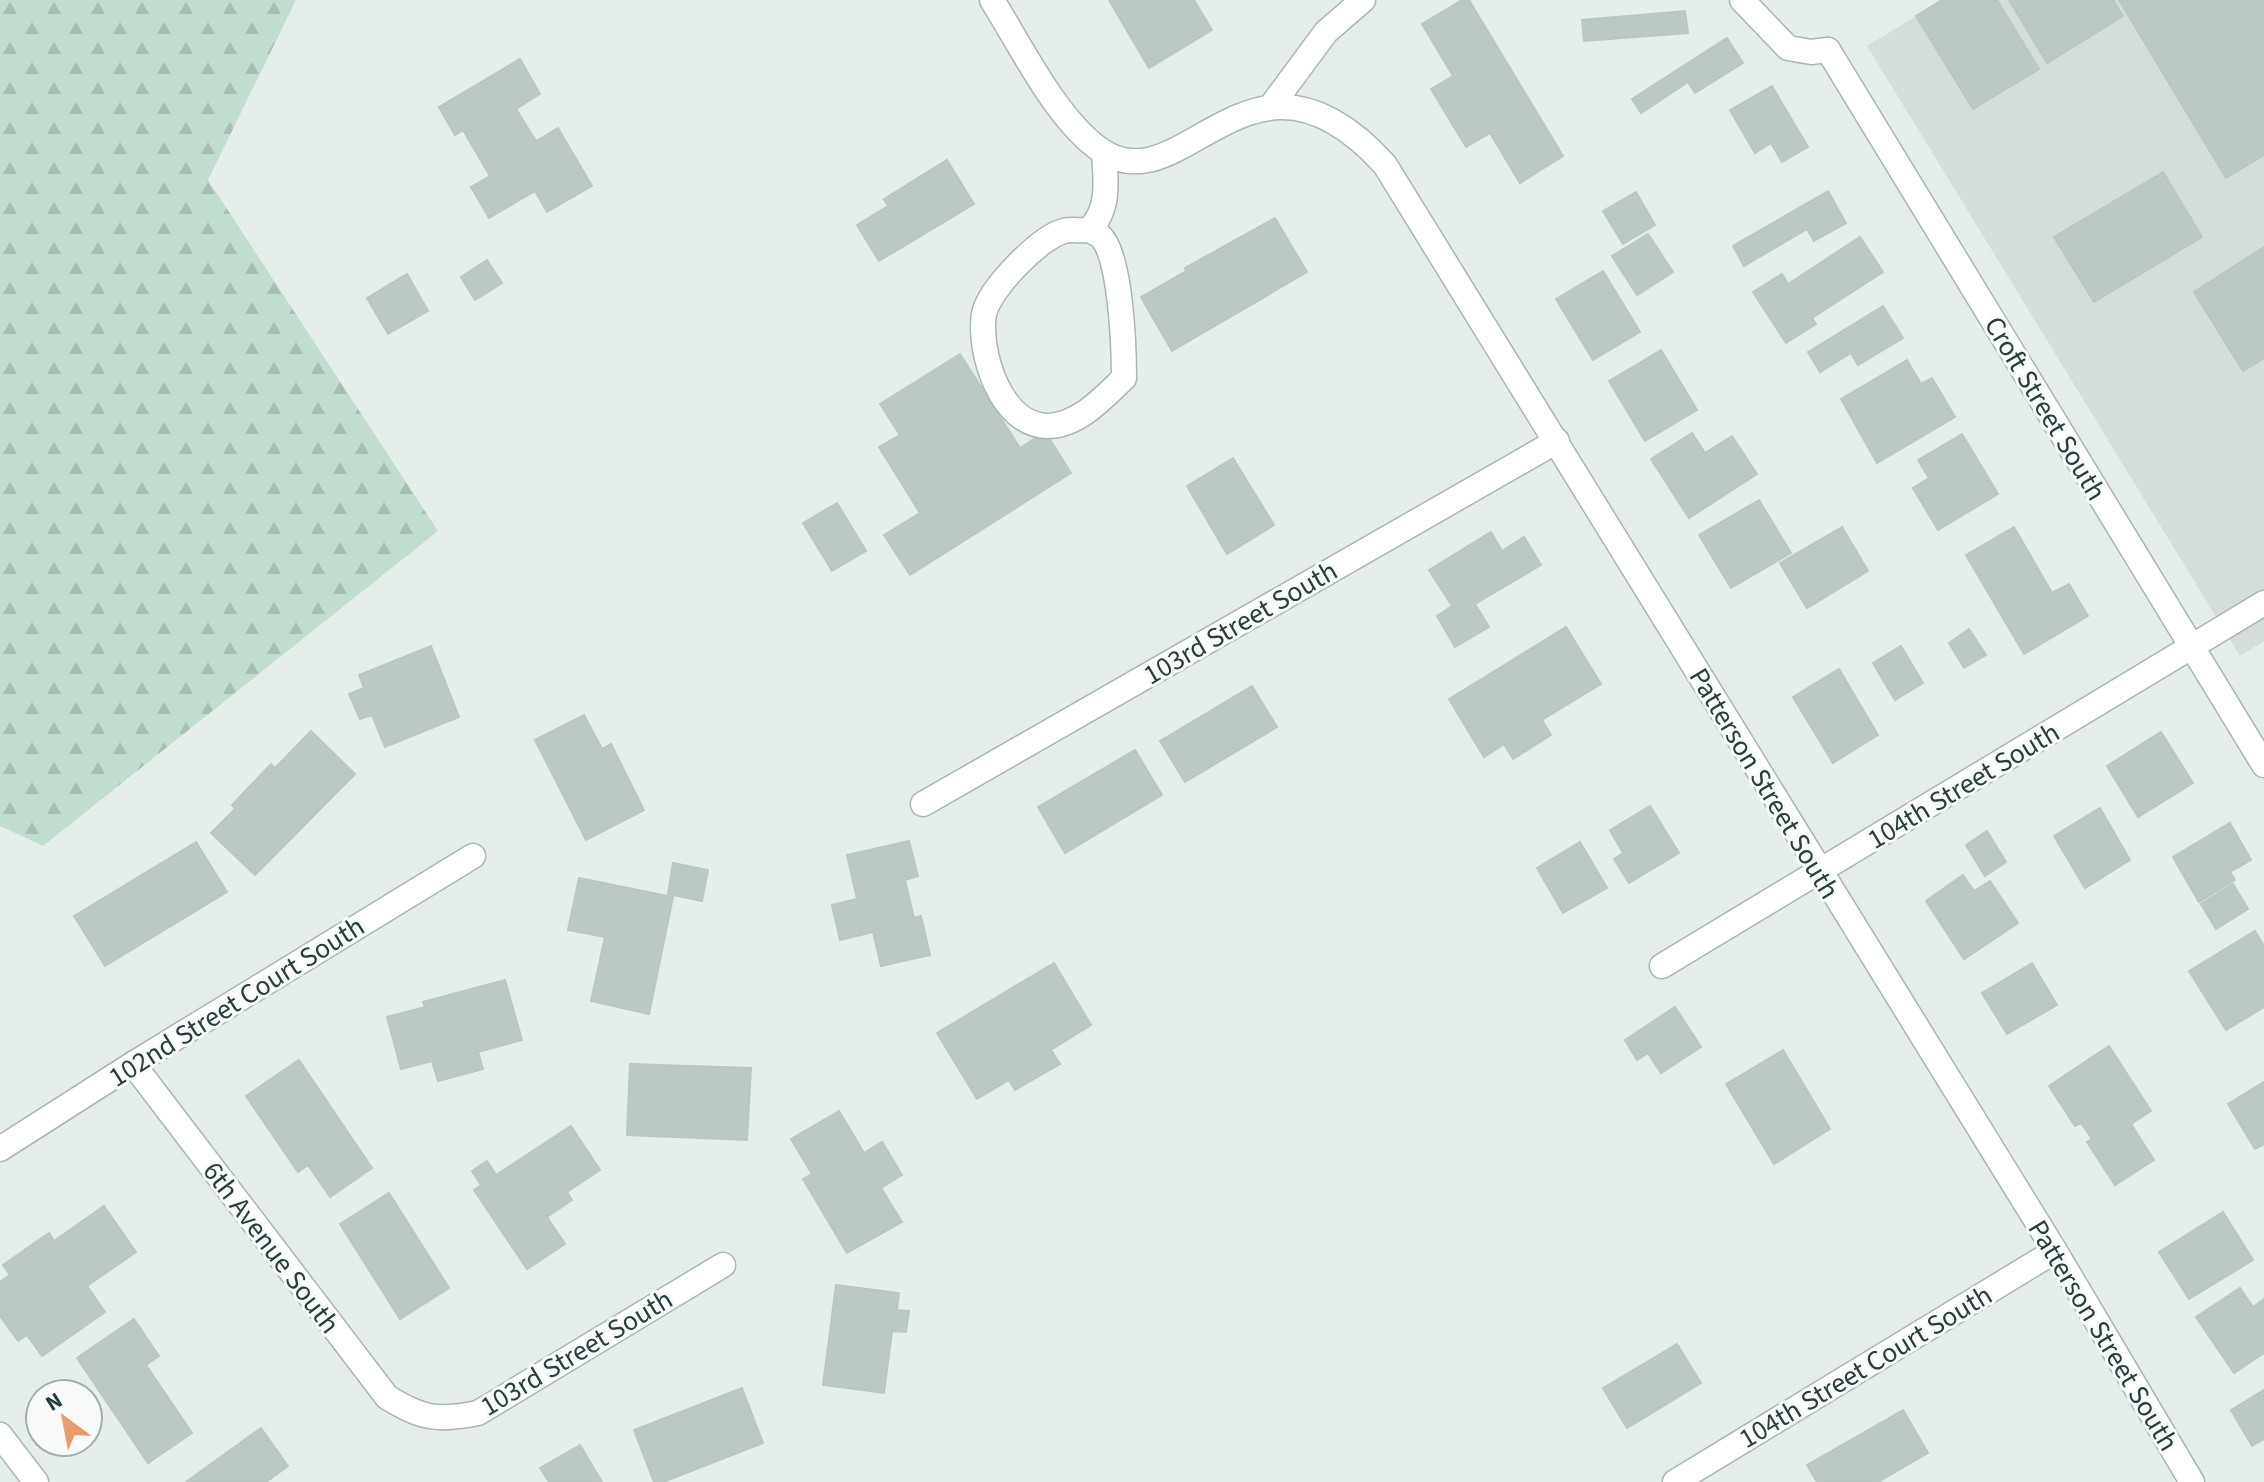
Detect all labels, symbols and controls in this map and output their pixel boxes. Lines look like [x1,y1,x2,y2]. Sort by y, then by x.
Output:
street label: Croft Street South [1974,309,2116,508]
street label: 103rd Street South [1136,551,1345,695]
street label: Patterson Street South [1679,660,1849,907]
street label: 104th Street South [1860,713,2067,859]
street label: 102nd Street Court South [101,907,372,1097]
street label: 6th Avenue South [193,1153,349,1342]
street label: Patterson Street South [2018,1212,2188,1459]
street label: 104th Street Court South [1731,1275,2000,1458]
street label: 103rd Street South [473,1280,680,1426]
north arrow [24,1378,104,1458]
text: N [39,1384,69,1419]

